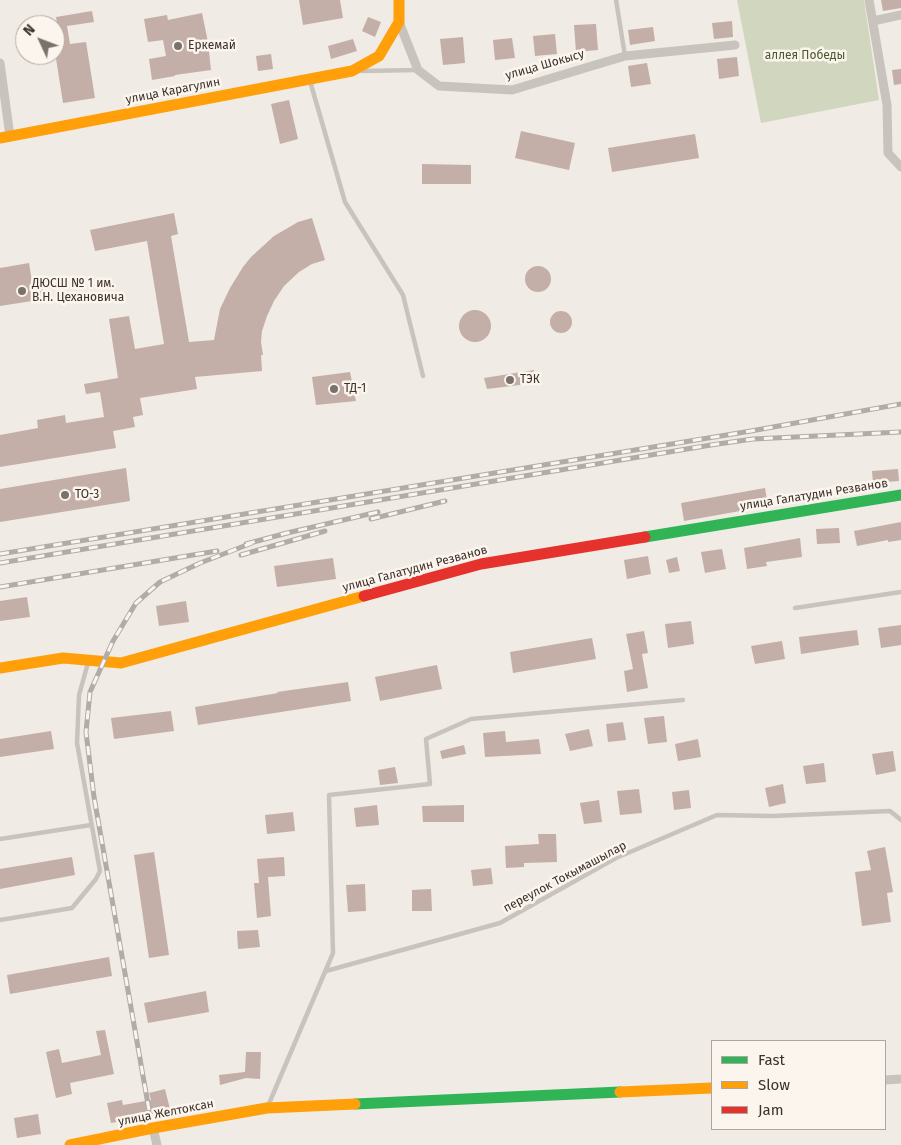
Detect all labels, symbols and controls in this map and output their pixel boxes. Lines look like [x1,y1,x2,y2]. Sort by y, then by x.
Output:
north arrow [15,15,65,65]
text: N [20,21,39,39]
place label: Еркемай [188,39,236,53]
marker: Еркемай [172,40,184,52]
street label: улица Шокысу [504,47,586,83]
park label: аллея Победы [765,49,845,63]
street label: улица Карагулин [125,75,221,107]
place label: ДЮСШ № 1 им. В.Н. Цехановича [32,277,124,305]
marker: ДЮСШ № 1 им. В.Н. Цехановича [16,285,28,297]
place label: ТЭК [520,373,540,387]
marker: ТЭК [504,374,516,386]
place label: ТД-1 [344,382,366,396]
marker: ТД-1 [328,383,340,395]
street label: улица Галатудин Резванов [739,476,889,514]
place label: ТО-3 [75,488,99,502]
marker: ТО-3 [59,489,71,501]
street label: улица Галатудин Резванов [341,543,489,595]
street label: переулок Токымашылар [501,838,629,916]
legend [711,1040,886,1130]
text: Fast [758,1051,785,1069]
text: Slow [758,1076,790,1094]
street label: улица Желтоксан [117,1097,215,1129]
text: Jam [758,1101,784,1119]

